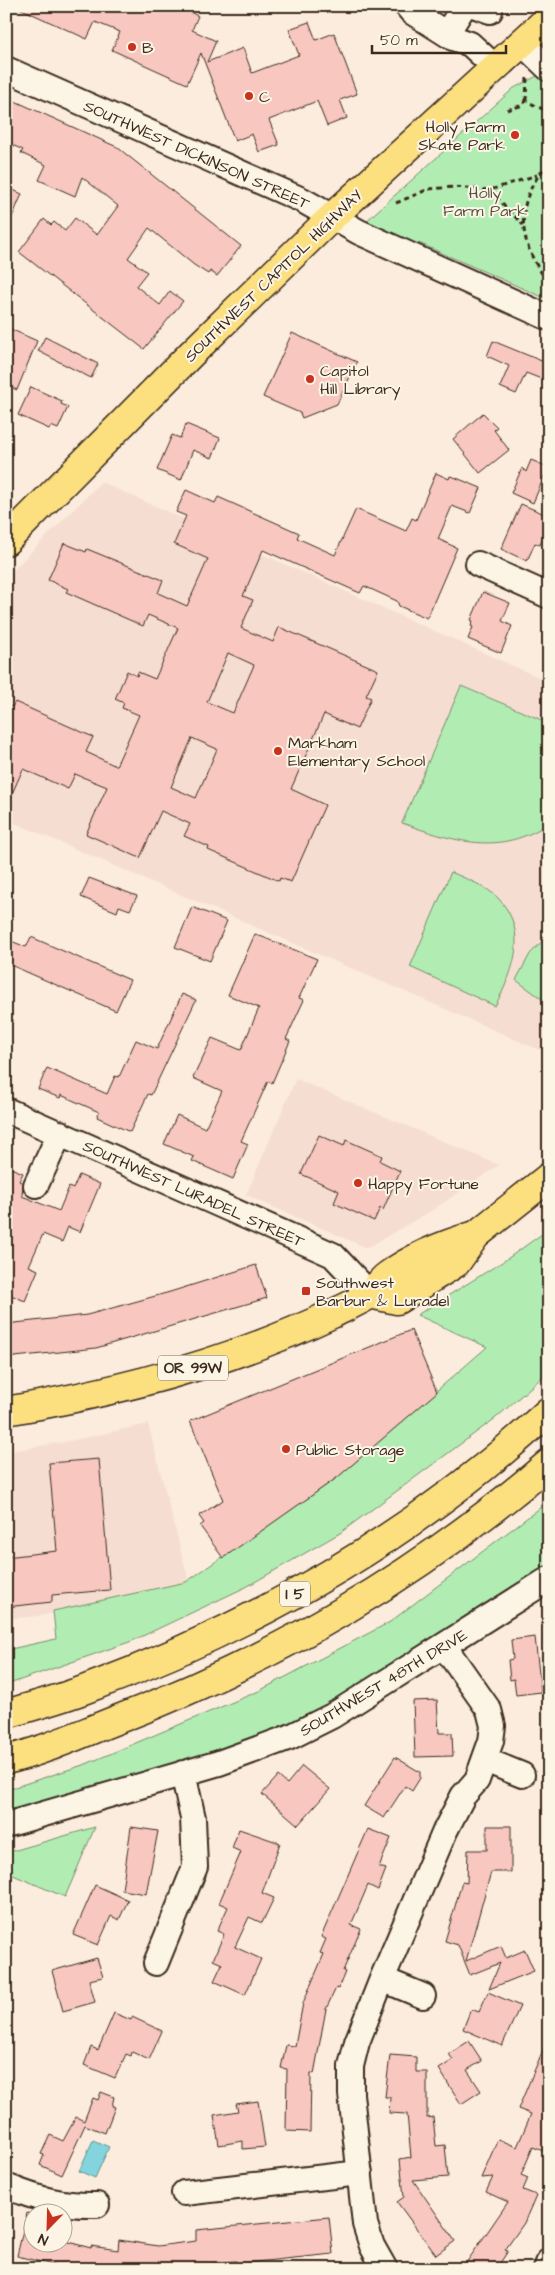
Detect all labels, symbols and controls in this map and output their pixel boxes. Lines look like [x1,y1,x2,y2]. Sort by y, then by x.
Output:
scale bar [372,22,506,54]
text: 50 m [380,30,418,51]
place label: B [142,37,154,59]
marker: B [126,41,138,53]
place label: C [259,86,270,108]
marker: C [243,90,255,102]
street label: SOUTHWEST DICKINSON STREET [80,95,313,215]
place label: Holly Farm Skate Park [418,116,506,156]
marker: Holly Farm Skate Park [509,129,521,141]
park label: Holly Farm Park [443,182,527,222]
street label: SOUTHWEST CAPITOL HIGHWAY [180,184,368,367]
place label: Capitol Hill Library [320,360,401,401]
marker: Capitol Hill Library [304,373,316,385]
place label: Markham Elementary School [288,732,425,773]
marker: Markham Elementary School [272,745,284,757]
street label: SOUTHWEST LURADEL STREET [79,1135,308,1253]
place label: Happy Fortune [368,1173,479,1196]
marker: Happy Fortune [352,1177,364,1189]
place label: Southwest Barbur & Luradel [316,1272,449,1312]
marker: Southwest Barbur & Luradel [300,1285,312,1297]
road number: OR 99W [158,1356,228,1380]
place label: Public Storage [296,1439,405,1462]
marker: Public Storage [280,1443,292,1455]
road number: I 5 [280,1582,310,1606]
street label: SOUTHWEST 48TH DRIVE [296,1624,472,1742]
north arrow [22,2202,72,2252]
text: N [35,2228,51,2250]

